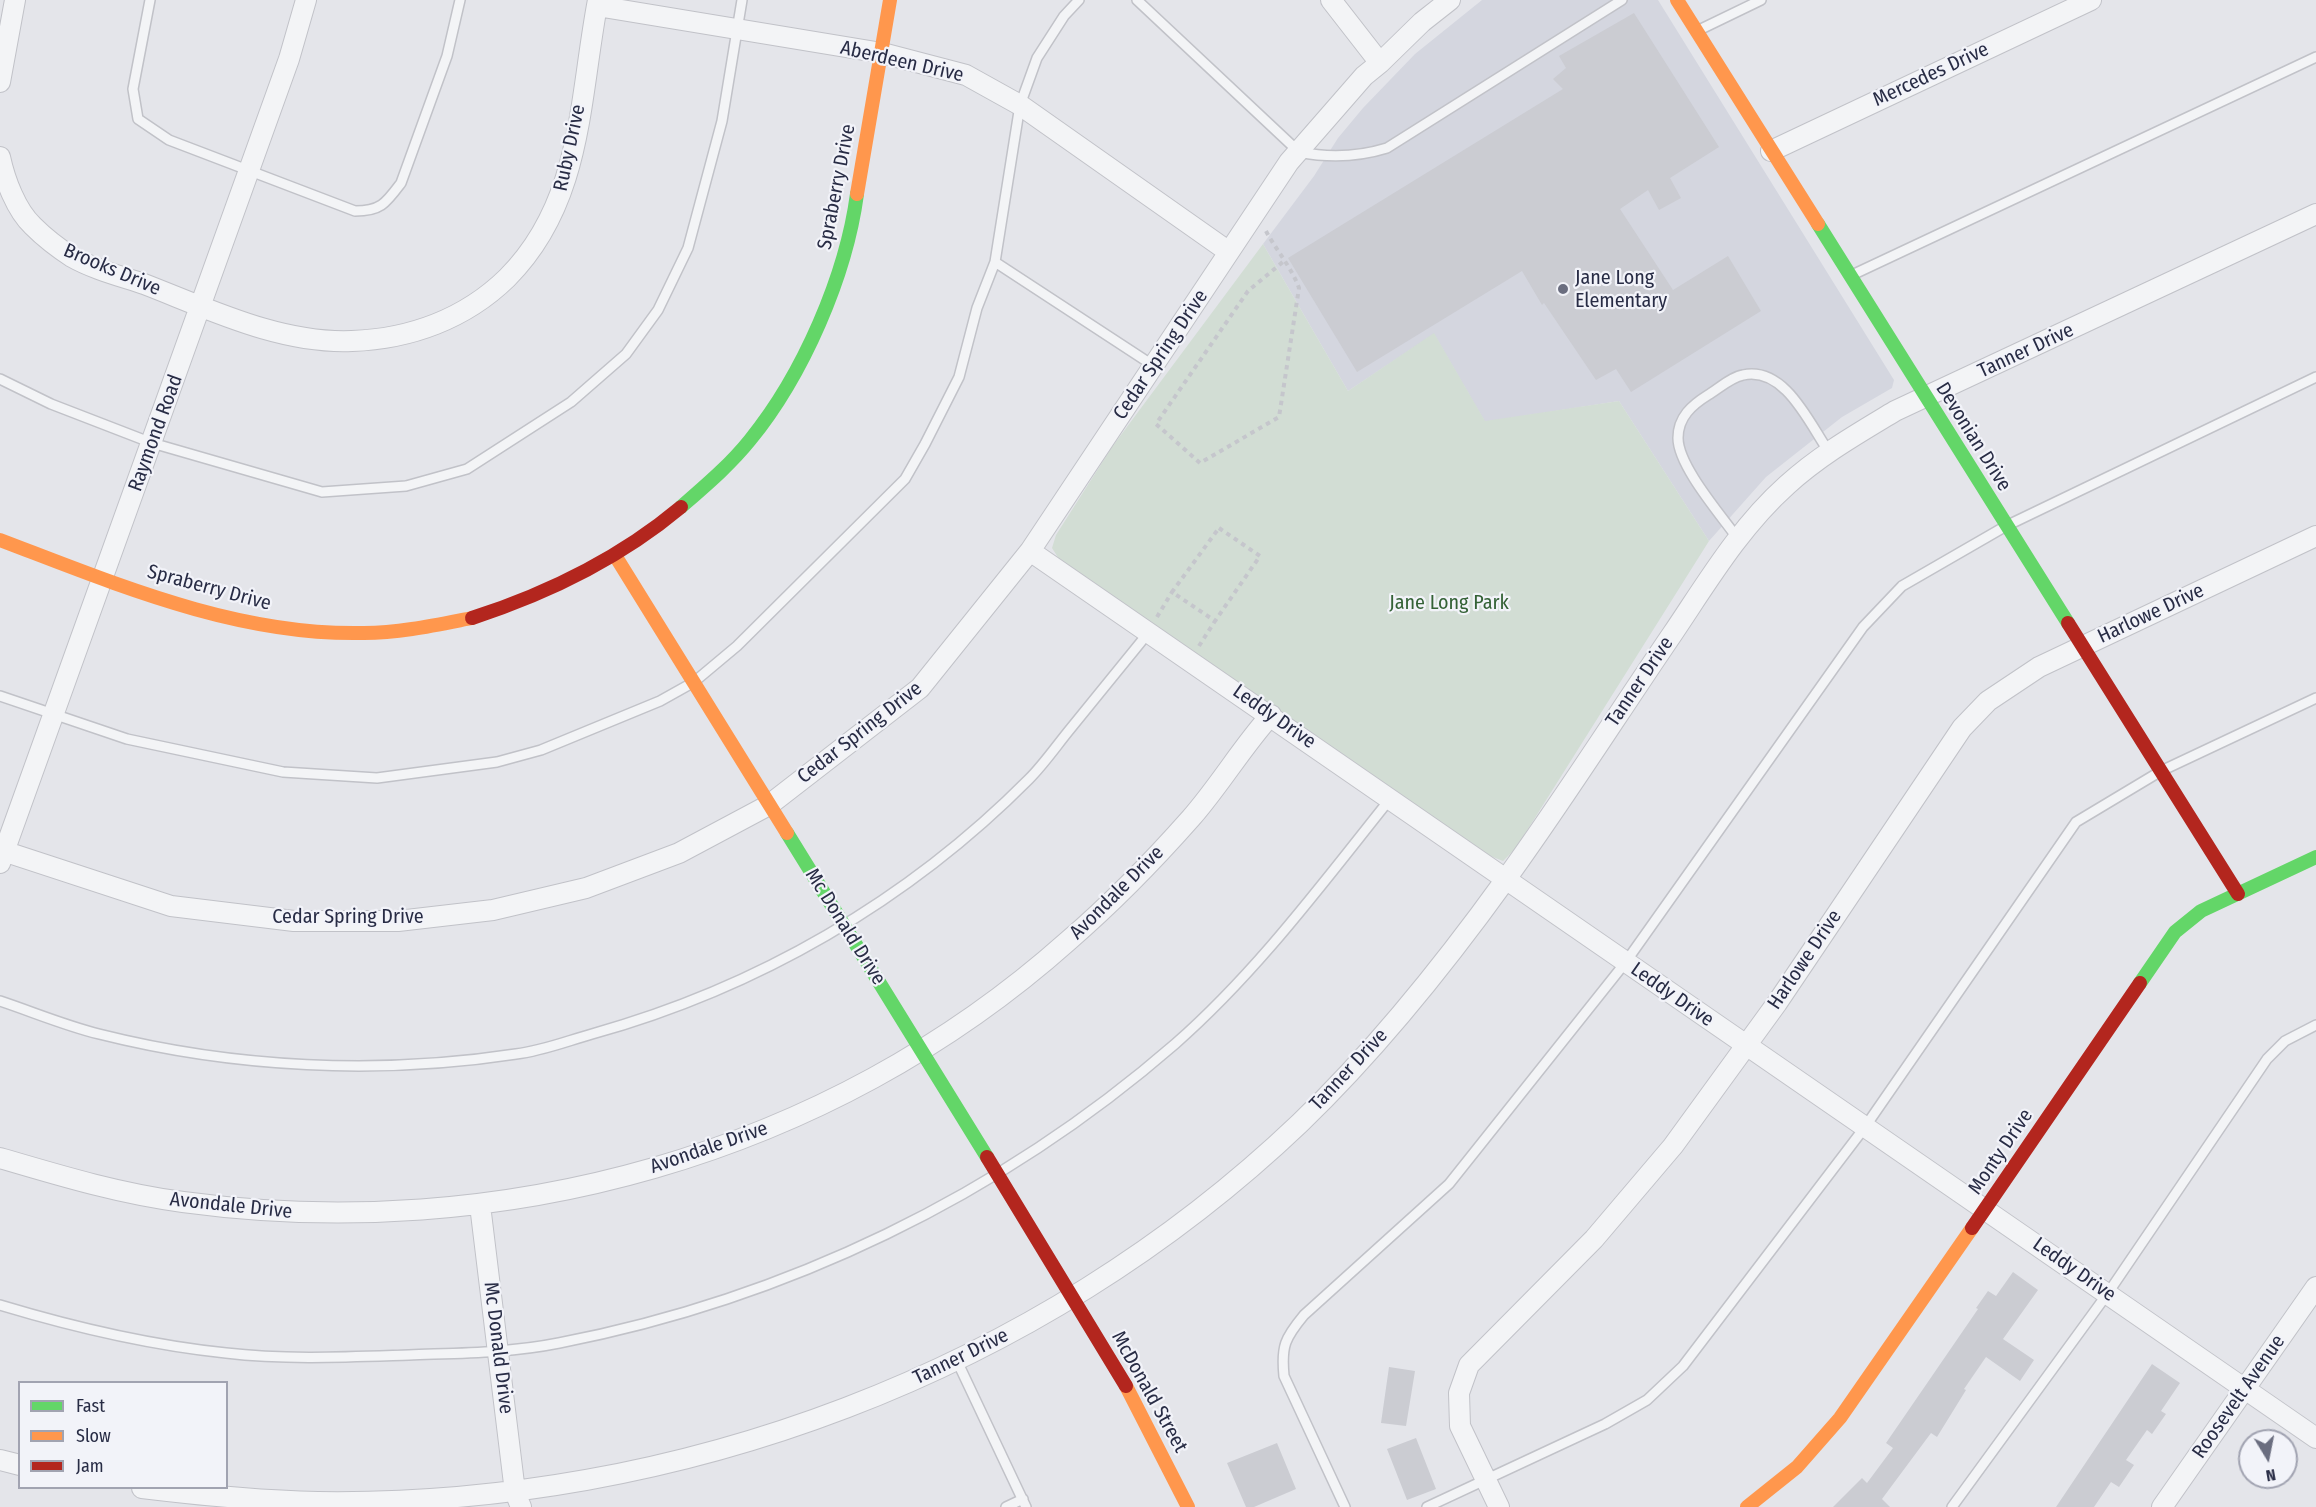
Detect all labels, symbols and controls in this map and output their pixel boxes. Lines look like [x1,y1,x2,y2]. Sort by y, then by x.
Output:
street label: Aberdeen Drive [838,36,966,88]
street label: Mercedes Drive [1869,38,1993,112]
street label: Ruby Drive [549,103,591,193]
street label: Spraberry Drive [813,122,861,252]
street label: Brooks Drive [60,239,164,301]
place label: Jane Long Elementary [1575,266,1667,313]
marker: Jane Long Elementary [1556,282,1570,296]
street label: Cedar Spring Drive [1109,286,1213,424]
street label: Tanner Drive [1974,318,2078,384]
street label: Raymond Road [124,371,188,495]
street label: Devonian Drive [1930,378,2016,496]
street label: Spraberry Drive [144,560,274,616]
street label: Harlowe Drive [2094,579,2208,649]
park label: Jane Long Park [1389,591,1509,615]
street label: Tanner Drive [1601,633,1679,731]
street label: Cedar Spring Drive [793,677,927,789]
street label: Leddy Drive [1228,680,1320,754]
street label: Avondale Drive [1065,841,1169,945]
street label: Mc Donald Drive [800,864,890,990]
street label: Cedar Spring Drive [272,905,424,929]
street label: Harlowe Drive [1763,906,1847,1014]
street label: Leddy Drive [1626,958,1718,1032]
street label: Tanner Drive [1305,1024,1393,1116]
street label: Monty Drive [1964,1105,2038,1199]
street label: Avondale Drive [647,1117,771,1179]
street label: Avondale Drive [169,1188,293,1224]
street label: Leddy Drive [2028,1233,2120,1307]
street label: Mc Donald Drive [478,1281,518,1415]
street label: Tanner Drive [909,1324,1013,1390]
street label: McDonald Street [1106,1327,1192,1457]
street label: Roosevelt Avenue [2187,1331,2291,1463]
legend [18,1381,228,1489]
text: Fast [76,1395,105,1417]
text: Slow [76,1425,111,1447]
north arrow [2238,1429,2298,1489]
text: Jam [76,1455,104,1477]
text: N [2264,1465,2277,1485]

